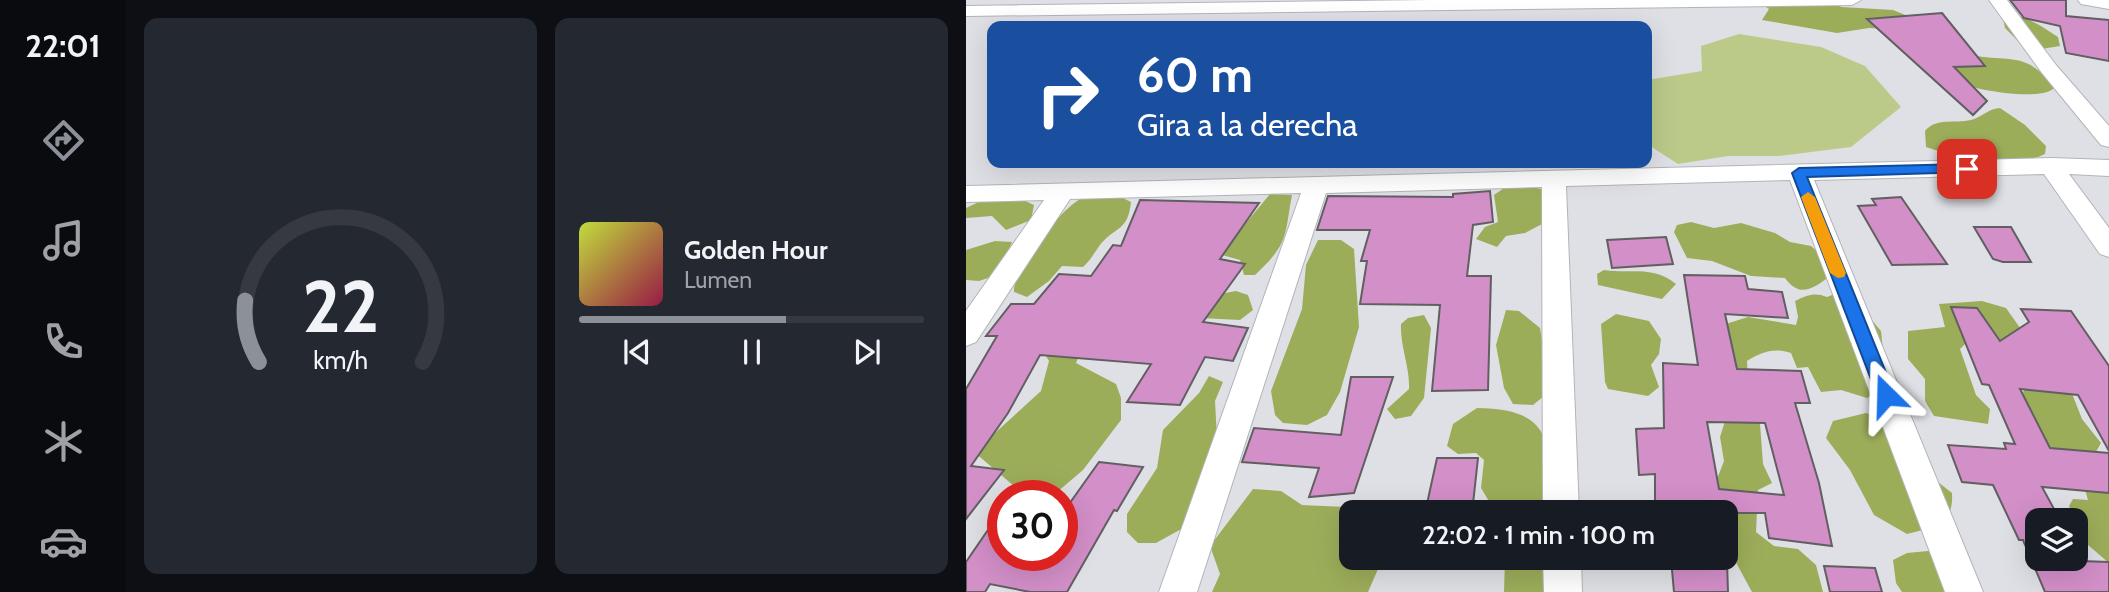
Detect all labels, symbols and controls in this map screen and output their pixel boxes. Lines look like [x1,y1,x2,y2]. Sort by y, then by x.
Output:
text: 22:01 [25,26,101,65]
text: 60 m [1137,45,1253,104]
icon: right [1022,49,1113,140]
text: Gira a la derecha [1137,105,1358,144]
icon: directions [39,116,88,165]
pin [1937,139,1997,199]
icon: arrive [1948,150,1986,188]
icon: music [39,216,88,265]
text: Golden Hour [684,234,827,266]
text: 22 [302,262,379,350]
text: Lumen [684,266,752,294]
icon: phone [39,317,88,366]
icon: previous [618,333,656,371]
icon: pause [733,333,771,371]
icon: next [848,333,886,371]
text: km/h [313,345,368,375]
position arrow [1849,358,1923,432]
icon: climate [39,417,88,466]
speed limit sign: 30 [987,480,1078,571]
map controls [2025,508,2088,571]
button: layers [2025,508,2088,571]
icon: car [39,517,88,566]
text: 22:02 · 1 min · 100 m [1422,519,1655,551]

